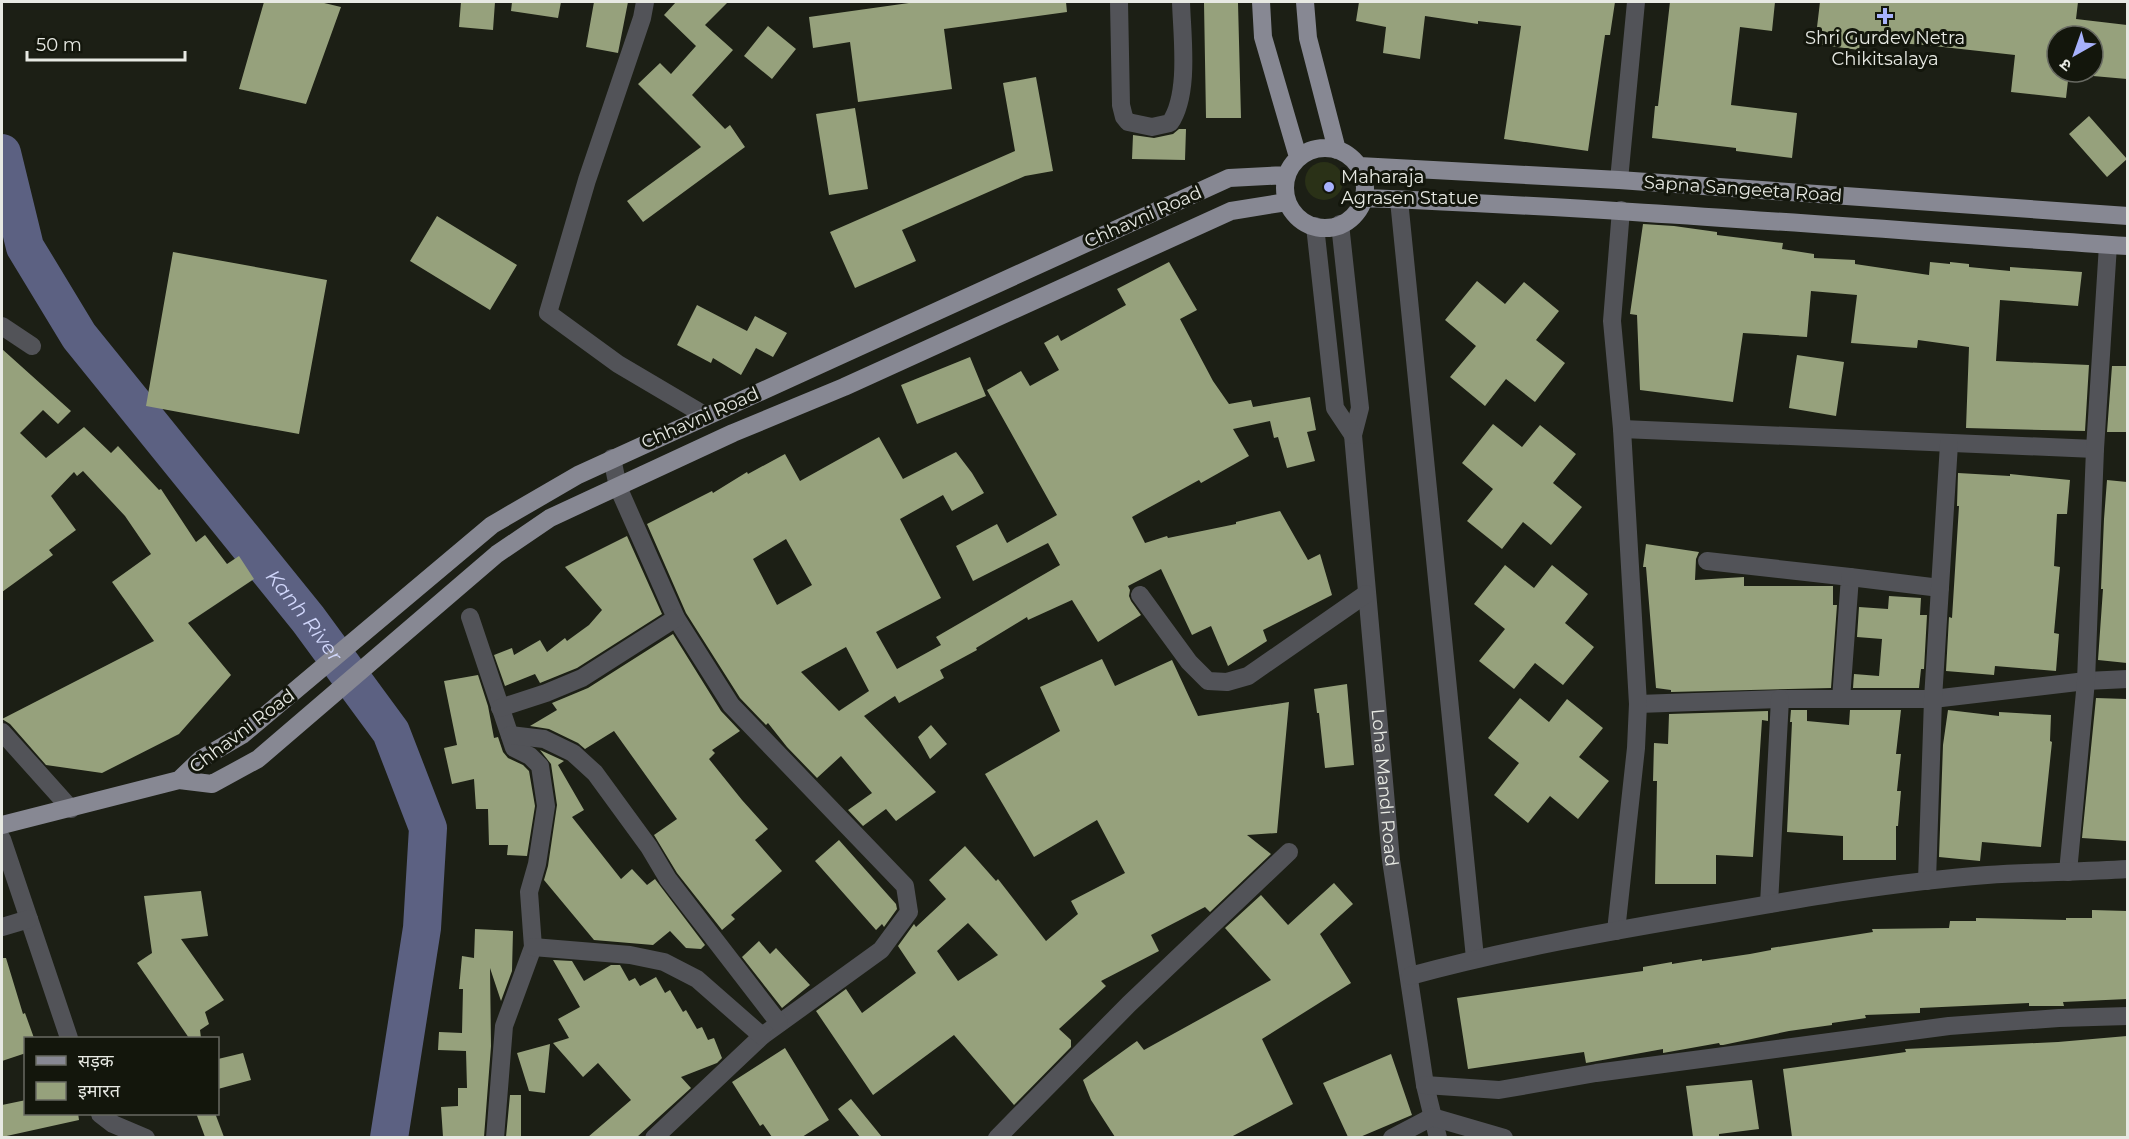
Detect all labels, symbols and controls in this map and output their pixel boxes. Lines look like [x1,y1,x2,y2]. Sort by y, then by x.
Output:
marker: Shri Gurdev Netra Chikitsalaya [1876,7,1894,25]
scale bar [27,24,184,62]
north arrow [2045,24,2105,84]
place label: Shri Gurdev Netra Chikitsalaya [1805,27,1965,70]
text: 50 m [36,34,82,56]
text: उ [2056,54,2075,75]
place label: Maharaja Agrasen Statue [1341,166,1479,209]
street label: Sapna Sangeeta Road [1643,171,1843,207]
marker: Maharaja Agrasen Statue [1322,180,1336,194]
street label: Chhavni Road [1081,181,1205,253]
street label: Chhavni Road [638,382,762,454]
water label: Kanh River [261,565,348,667]
street label: Chhavni Road [185,684,299,778]
street label: Loha Mandi Road [1367,708,1403,868]
legend [24,1037,219,1115]
text: सड़क [78,1050,115,1072]
text: इमारत [78,1080,121,1102]

